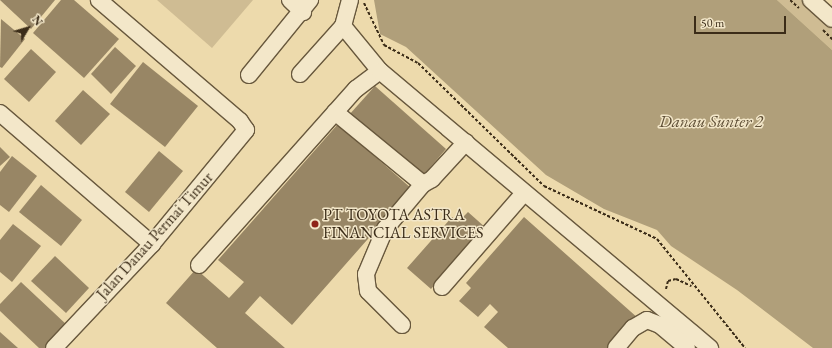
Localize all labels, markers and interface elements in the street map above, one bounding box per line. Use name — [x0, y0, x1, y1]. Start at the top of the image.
north arrow — [8, 8, 48, 48]
scale bar — [696, 8, 788, 34]
text: N — [29, 13, 46, 28]
text: 50 m — [701, 15, 724, 31]
water label: Danau Sunter 2 — [659, 112, 763, 132]
street label: Jalan Danau Permai Timur — [93, 168, 217, 304]
place label: PT TOYOTA ASTRA FINANCIAL SERVICES — [323, 205, 484, 243]
marker: PT TOYOTA ASTRA FINANCIAL SERVICES — [310, 219, 320, 229]

